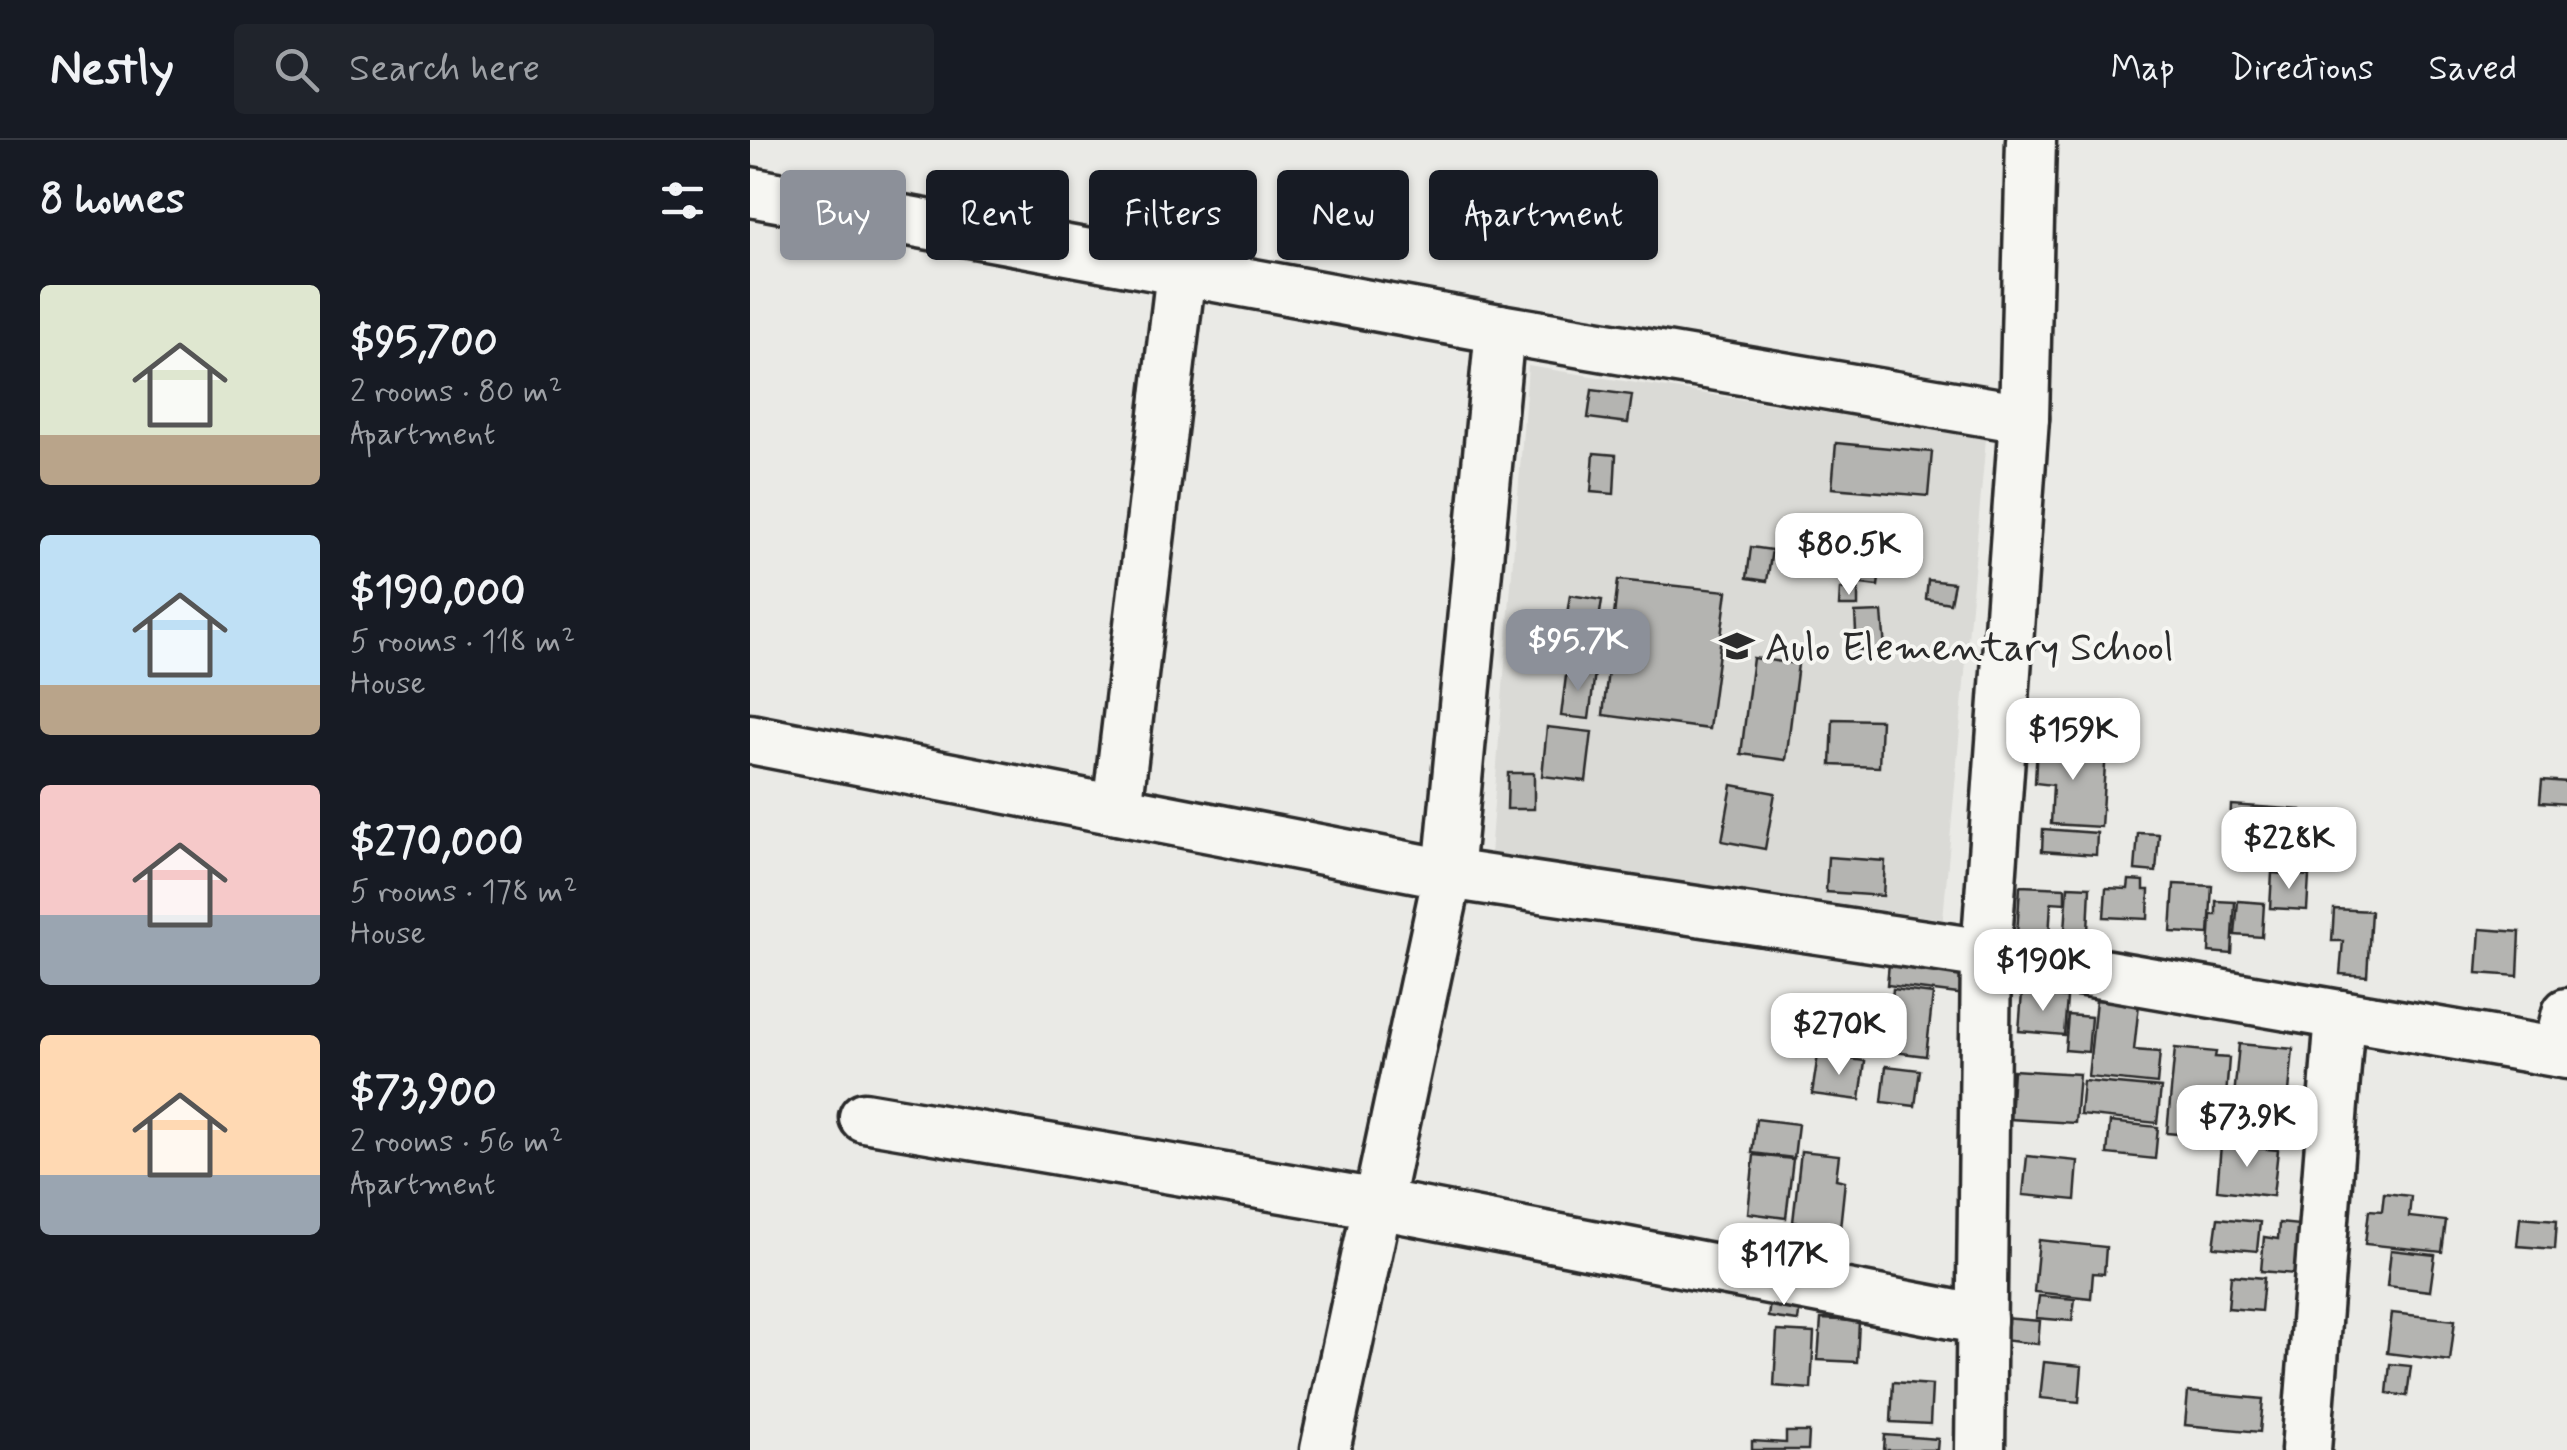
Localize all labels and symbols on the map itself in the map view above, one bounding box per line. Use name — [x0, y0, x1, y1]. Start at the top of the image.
pin: $80.5K — [1768, 513, 1930, 598]
pin: $95.7K — [1497, 609, 1659, 694]
place label: Aulo Elementary School — [1765, 623, 2174, 675]
school or university icon: Aulo Elementary School — [1718, 627, 1756, 665]
pin: $159K — [2003, 698, 2143, 783]
pin: $228K — [2219, 807, 2359, 892]
pin: $190K — [1973, 929, 2113, 1014]
pin: $270K — [1769, 993, 1909, 1078]
pin: $73.9K — [2166, 1085, 2328, 1170]
pin: $117K — [1714, 1223, 1854, 1308]

